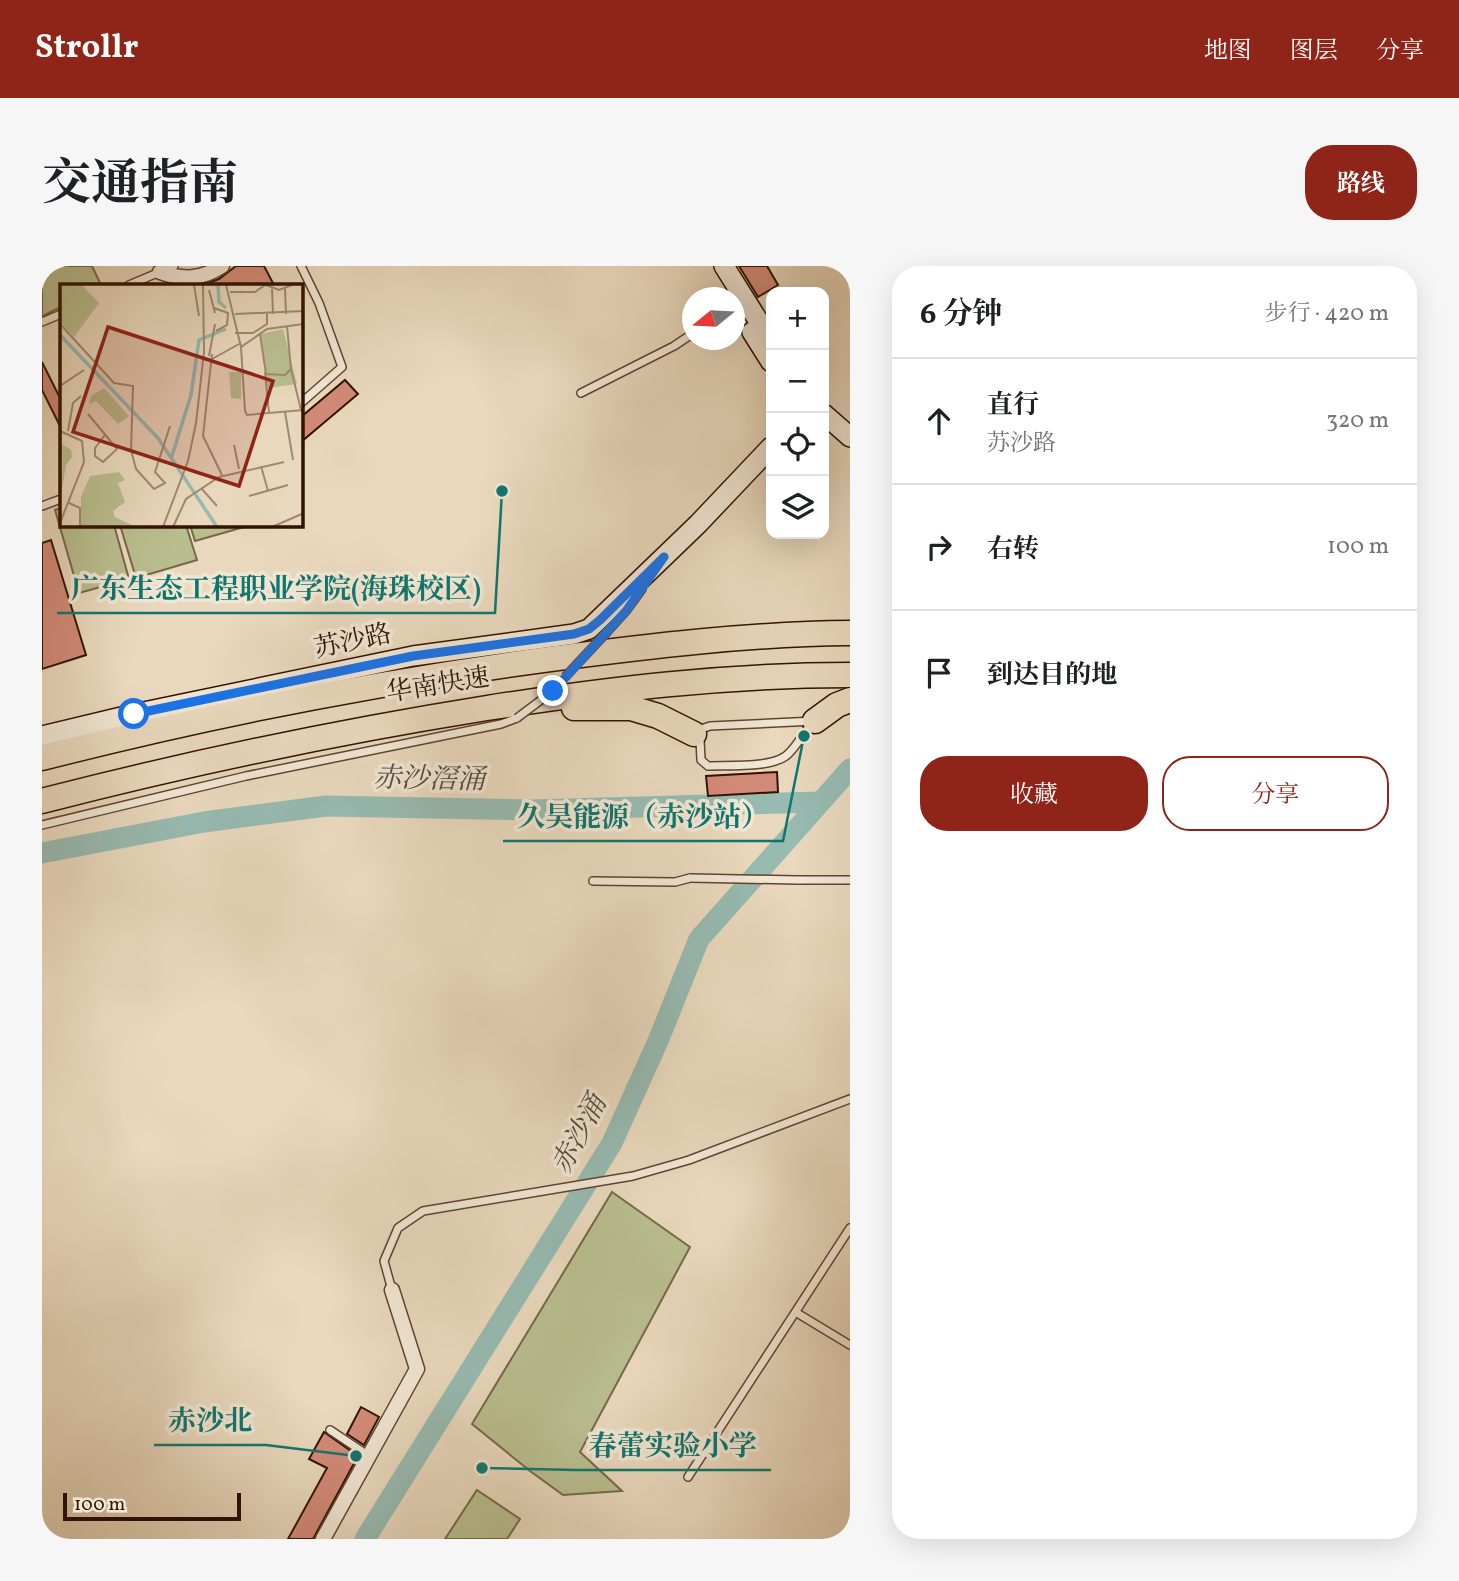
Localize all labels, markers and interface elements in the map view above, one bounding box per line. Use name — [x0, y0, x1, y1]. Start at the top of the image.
text: Strollr — [35, 26, 138, 72]
text: 地图 — [1204, 35, 1252, 69]
text: 图层 — [1290, 35, 1338, 69]
text: 分享 — [1376, 35, 1424, 69]
button: 路线 — [1305, 145, 1417, 220]
text: 交通指南 — [42, 152, 238, 221]
inset map — [60, 284, 303, 527]
north arrow — [682, 287, 745, 350]
map controls — [766, 287, 829, 539]
button: + — [766, 287, 829, 350]
text: 6 分钟 — [920, 294, 1002, 336]
text: 步行 · 420 m — [1265, 298, 1389, 330]
button: − — [766, 350, 829, 413]
text: 直行 — [987, 388, 1039, 424]
icon: ahead — [920, 402, 958, 440]
text: 320 m — [1326, 405, 1389, 437]
button: locate — [766, 413, 829, 476]
text: 苏沙路 — [987, 428, 1056, 460]
button: layers — [766, 476, 829, 539]
icon: right — [920, 528, 958, 566]
text: 100 m — [1327, 531, 1389, 563]
text: 右转 — [987, 532, 1039, 568]
callout: 广东生态工程职业学院(海珠校区) — [57, 564, 495, 613]
text: 广东生态工程职业学院(海珠校区) — [71, 571, 481, 610]
street label: 苏沙路 — [311, 616, 395, 668]
icon: arrive — [920, 654, 958, 692]
text: 到达目的地 — [987, 658, 1117, 694]
street label: 华南快速 — [384, 660, 492, 712]
route end — [537, 675, 568, 706]
route start — [118, 698, 149, 729]
button: 收藏 — [920, 756, 1148, 831]
button: 分享 — [1162, 756, 1389, 831]
water label: 赤沙滘涌 — [373, 760, 488, 801]
callout: 久昊能源（赤沙站） — [503, 792, 783, 841]
text: 久昊能源（赤沙站） — [517, 799, 769, 838]
water label: 赤沙涌 — [543, 1086, 618, 1181]
callout: 赤沙北 — [154, 1396, 266, 1445]
text: 赤沙北 — [168, 1403, 252, 1442]
callout: 春蕾实验小学 — [575, 1421, 771, 1470]
text: 春蕾实验小学 — [589, 1428, 757, 1467]
scale bar — [63, 1490, 242, 1522]
text: 100 m — [74, 1492, 125, 1518]

